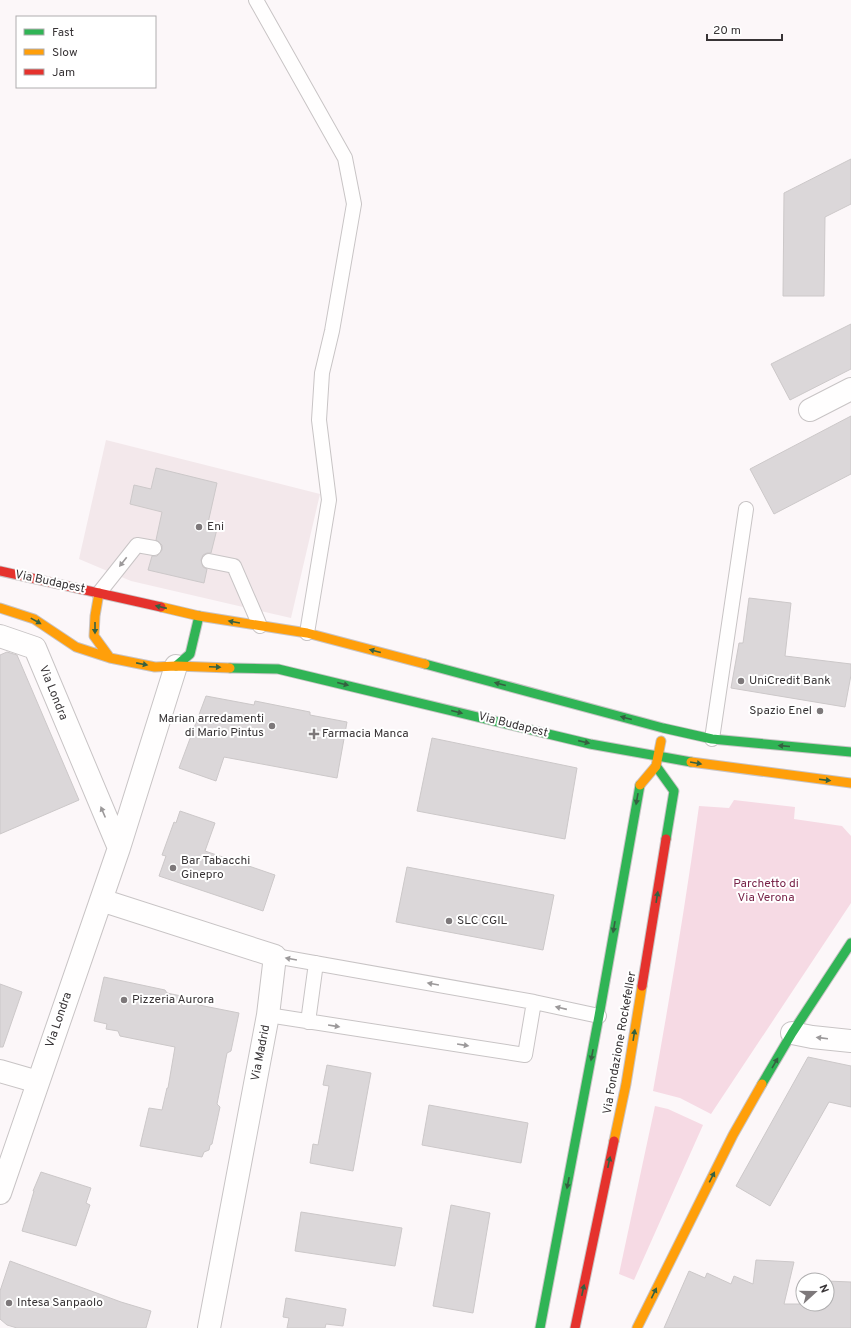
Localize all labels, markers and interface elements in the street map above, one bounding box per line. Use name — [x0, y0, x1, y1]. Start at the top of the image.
legend — [16, 16, 156, 88]
scale bar — [707, 16, 782, 42]
text: 20 m — [713, 23, 741, 39]
text: Fast — [52, 25, 74, 41]
text: Slow — [52, 45, 78, 61]
text: Jam — [52, 65, 75, 81]
place label: Eni — [207, 519, 224, 535]
marker: Eni — [194, 522, 204, 532]
one-way arrow — [119, 557, 128, 568]
street label: Via Budapest — [14, 567, 86, 597]
one-way arrow — [155, 604, 167, 610]
one-way arrow — [31, 618, 42, 624]
one-way arrow — [228, 618, 240, 624]
one-way arrow — [91, 622, 98, 634]
one-way arrow — [368, 648, 380, 654]
one-way arrow — [136, 662, 149, 668]
street label: Via Londra — [35, 663, 71, 723]
one-way arrow — [209, 663, 221, 670]
place label: UniCredit Bank — [749, 673, 831, 689]
marker: UniCredit Bank — [736, 676, 746, 686]
one-way arrow — [494, 681, 506, 687]
one-way arrow — [336, 682, 349, 688]
place label: Spazio Enel — [749, 703, 812, 719]
marker: Spazio Enel — [815, 706, 825, 716]
one-way arrow — [452, 709, 464, 715]
street label: Via Budapest — [477, 709, 549, 741]
place label: Marian arredamenti di Mario Pintus — [158, 711, 264, 741]
one-way arrow — [619, 715, 631, 721]
marker: Marian arredamenti di Mario Pintus — [267, 721, 277, 731]
place label: Farmacia Manca — [322, 726, 409, 742]
marker: Farmacia Manca — [309, 729, 319, 739]
one-way arrow — [578, 740, 590, 746]
one-way arrow — [778, 743, 790, 749]
one-way arrow — [690, 760, 702, 766]
one-way arrow — [819, 777, 831, 783]
one-way arrow — [633, 793, 639, 805]
one-way arrow — [100, 805, 106, 817]
place label: Bar Tabacchi Ginepro — [181, 853, 250, 883]
marker: Bar Tabacchi Ginepro — [168, 863, 178, 873]
park label: Parchetto di Via Verona — [733, 876, 799, 906]
one-way arrow — [654, 891, 660, 903]
place label: SLC CGIL — [457, 913, 508, 929]
marker: SLC CGIL — [444, 916, 454, 926]
one-way arrow — [611, 921, 617, 933]
one-way arrow — [285, 956, 298, 962]
street label: Via Fondazione Rockefeller — [600, 970, 641, 1116]
one-way arrow — [427, 981, 439, 987]
street label: Via Londra — [42, 990, 76, 1050]
place label: Pizzeria Aurora — [132, 992, 214, 1008]
marker: Pizzeria Aurora — [119, 995, 129, 1005]
one-way arrow — [555, 1004, 567, 1010]
one-way arrow — [328, 1023, 340, 1029]
street label: Via Madrid — [248, 1024, 274, 1082]
one-way arrow — [631, 1029, 637, 1041]
one-way arrow — [815, 1035, 828, 1041]
one-way arrow — [456, 1042, 469, 1048]
one-way arrow — [588, 1049, 594, 1061]
one-way arrow — [771, 1057, 778, 1069]
one-way arrow — [607, 1156, 613, 1169]
one-way arrow — [708, 1171, 715, 1182]
one-way arrow — [564, 1177, 570, 1189]
north arrow — [795, 1272, 835, 1312]
text: N — [815, 1283, 831, 1295]
one-way arrow — [581, 1284, 587, 1296]
one-way arrow — [651, 1287, 657, 1299]
place label: Intesa Sanpaolo — [17, 1295, 103, 1311]
marker: Intesa Sanpaolo — [4, 1298, 14, 1308]

